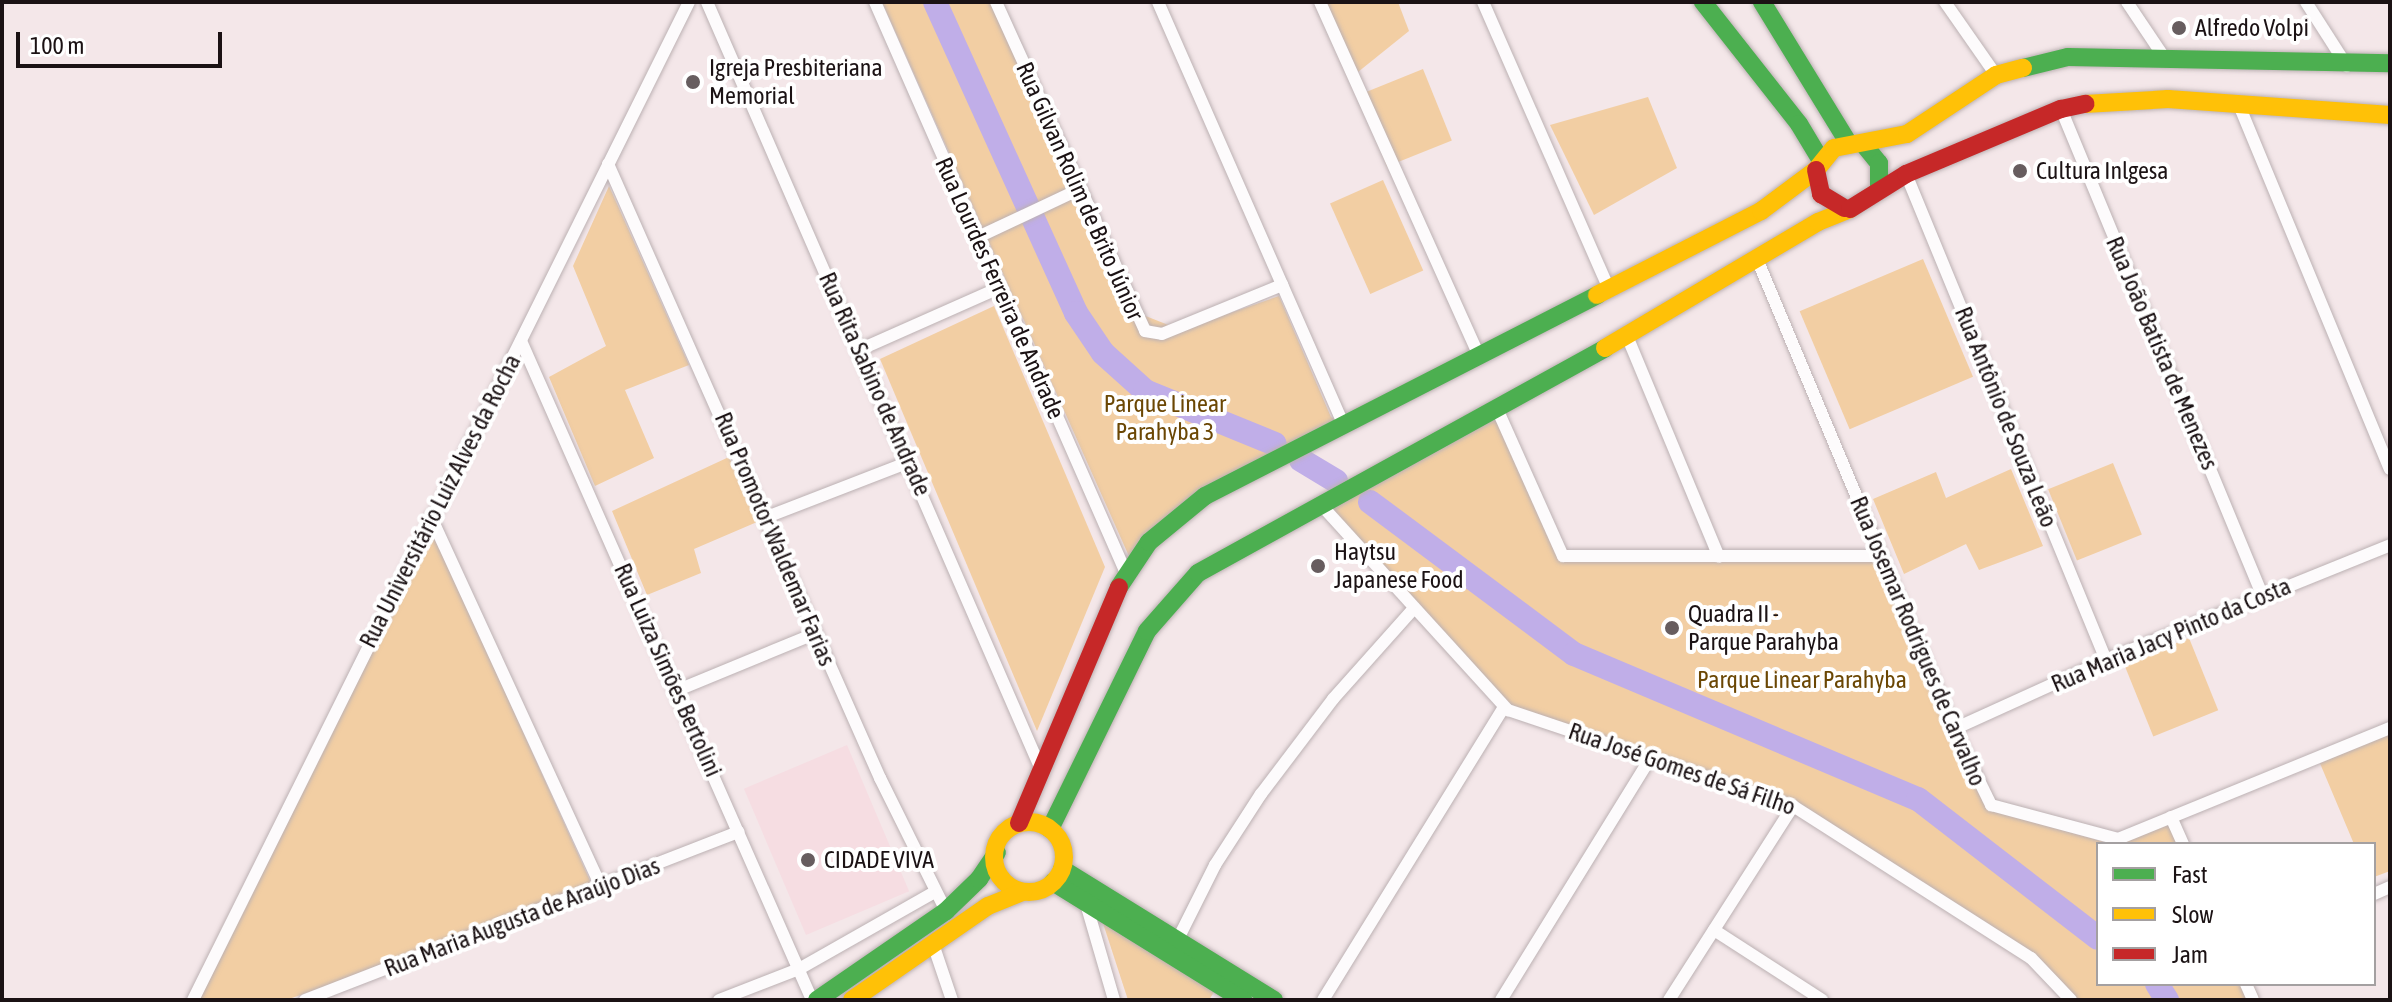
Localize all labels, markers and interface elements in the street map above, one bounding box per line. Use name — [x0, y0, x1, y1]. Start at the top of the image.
place label: Alfredo Volpi — [2195, 14, 2309, 42]
scale bar — [20, 16, 226, 66]
marker: Alfredo Volpi — [2170, 19, 2188, 37]
text: 100 m — [30, 32, 84, 59]
place label: Igreja Presbiteriana Memorial — [709, 54, 883, 110]
street label: Rua Gilvan Rolim de Brito Júnior — [1010, 58, 1150, 324]
marker: Igreja Presbiteriana Memorial — [684, 73, 702, 91]
street label: Rua Lourdes Ferreira de Andrade — [929, 153, 1071, 423]
place label: Cultura Inlgesa — [2036, 157, 2168, 185]
marker: Cultura Inlgesa — [2011, 162, 2029, 180]
street label: Rua João Batista de Menezes — [2100, 232, 2224, 474]
street label: Rua Rita Sabino de Andrade — [813, 268, 937, 500]
street label: Rua Antônio de Souza Leão — [1949, 303, 2063, 531]
street label: Rua Universitário Luiz Alves da Rocha — [353, 349, 527, 653]
park label: Parque Linear Parahyba 3 — [1104, 390, 1226, 446]
street label: Rua Promotor Waldemar Farias — [708, 408, 842, 670]
street label: Rua Josemar Rodrigues de Carvalho — [1844, 492, 1992, 790]
place label: Haytsu Japanese Food — [1334, 538, 1464, 594]
marker: Haytsu Japanese Food — [1309, 557, 1327, 575]
street label: Rua Luiza Simões Bertolini — [608, 559, 728, 781]
street label: Rua Maria Jacy Pinto da Costa — [2047, 571, 2295, 699]
place label: Quadra II - Parque Parahyba — [1688, 600, 1839, 656]
marker: Quadra II - Parque Parahyba — [1663, 619, 1681, 637]
park label: Parque Linear Parahyba — [1697, 666, 1907, 694]
street label: Rua José Gomes de Sá Filho — [1565, 717, 1799, 821]
legend — [2096, 842, 2376, 986]
place label: CIDADE VIVA — [824, 846, 934, 874]
street label: Rua Maria Augusta de Araújo Dias — [380, 851, 664, 983]
marker: CIDADE VIVA — [799, 851, 817, 869]
text: Fast — [2172, 861, 2208, 888]
text: Slow — [2172, 901, 2214, 928]
text: Jam — [2172, 941, 2208, 968]

